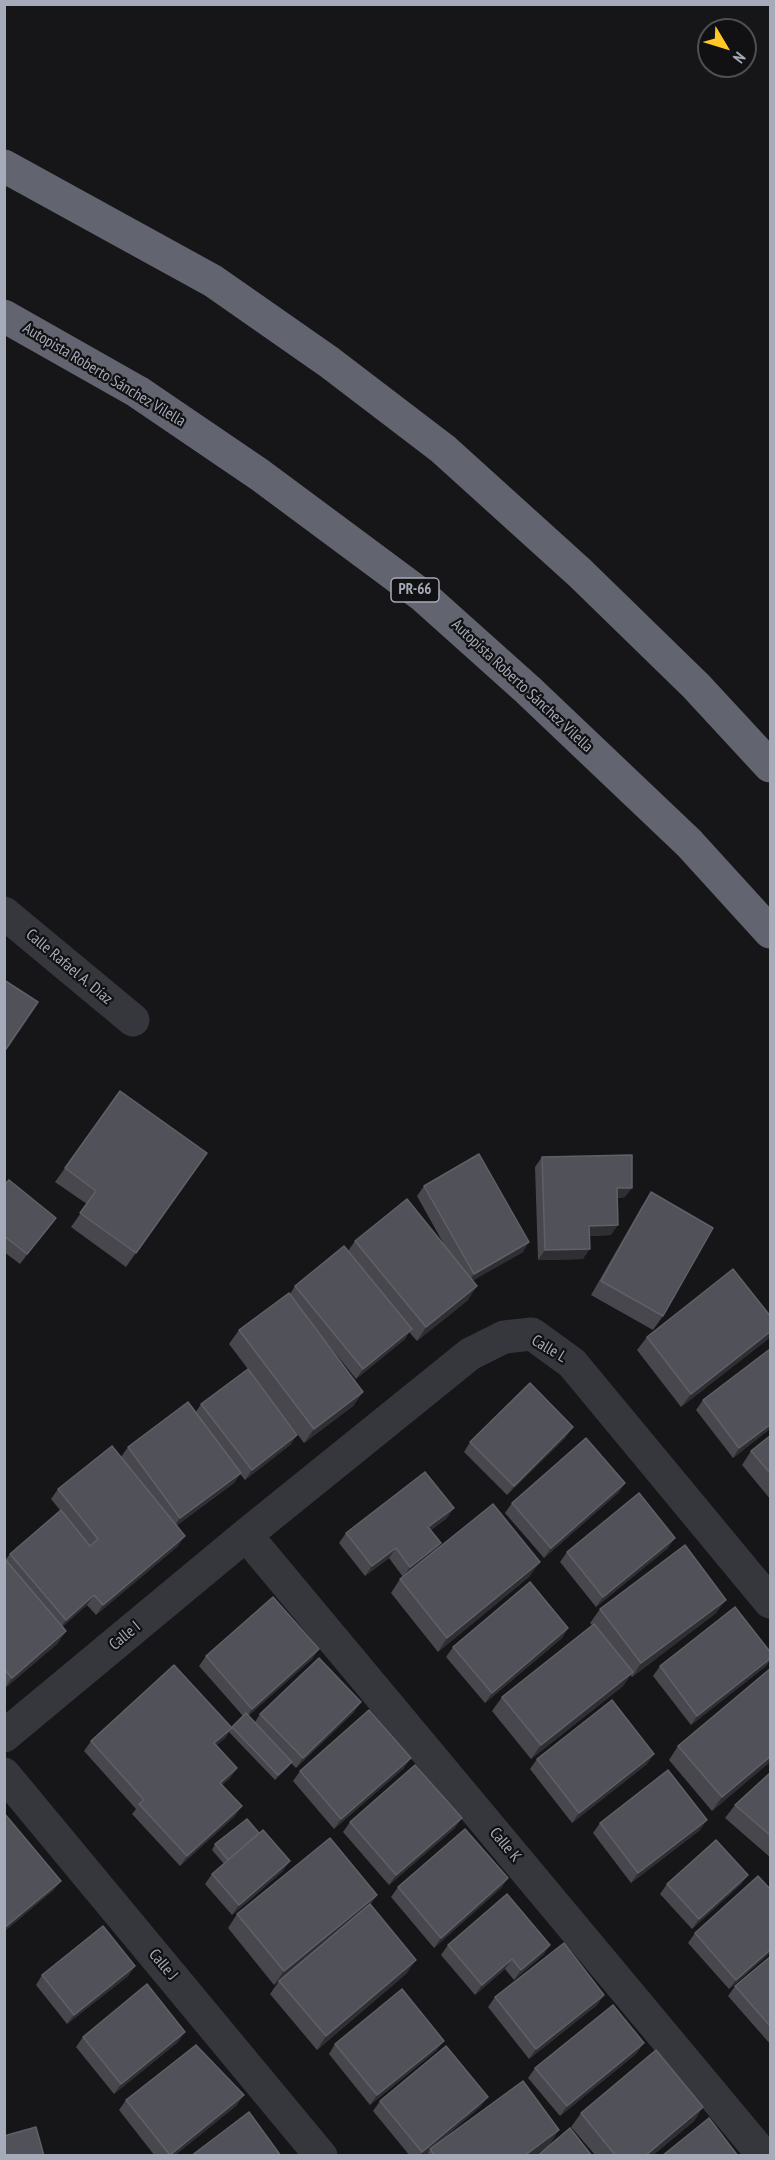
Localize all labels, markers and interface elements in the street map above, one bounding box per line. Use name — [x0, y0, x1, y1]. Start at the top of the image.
north arrow — [697, 18, 757, 78]
text: N — [729, 48, 750, 67]
street label: Autopista Roberto Sánchez Vilella — [19, 319, 189, 431]
road number: PR-66 — [391, 578, 439, 602]
street label: Autopista Roberto Sánchez Vilella — [447, 615, 597, 757]
street label: Calle Rafael A. Díaz — [22, 925, 116, 1009]
street label: Calle L — [528, 1331, 570, 1367]
street label: Calle I — [106, 1617, 144, 1655]
street label: Calle K — [485, 1824, 525, 1866]
street label: Calle J — [144, 1945, 182, 1985]

